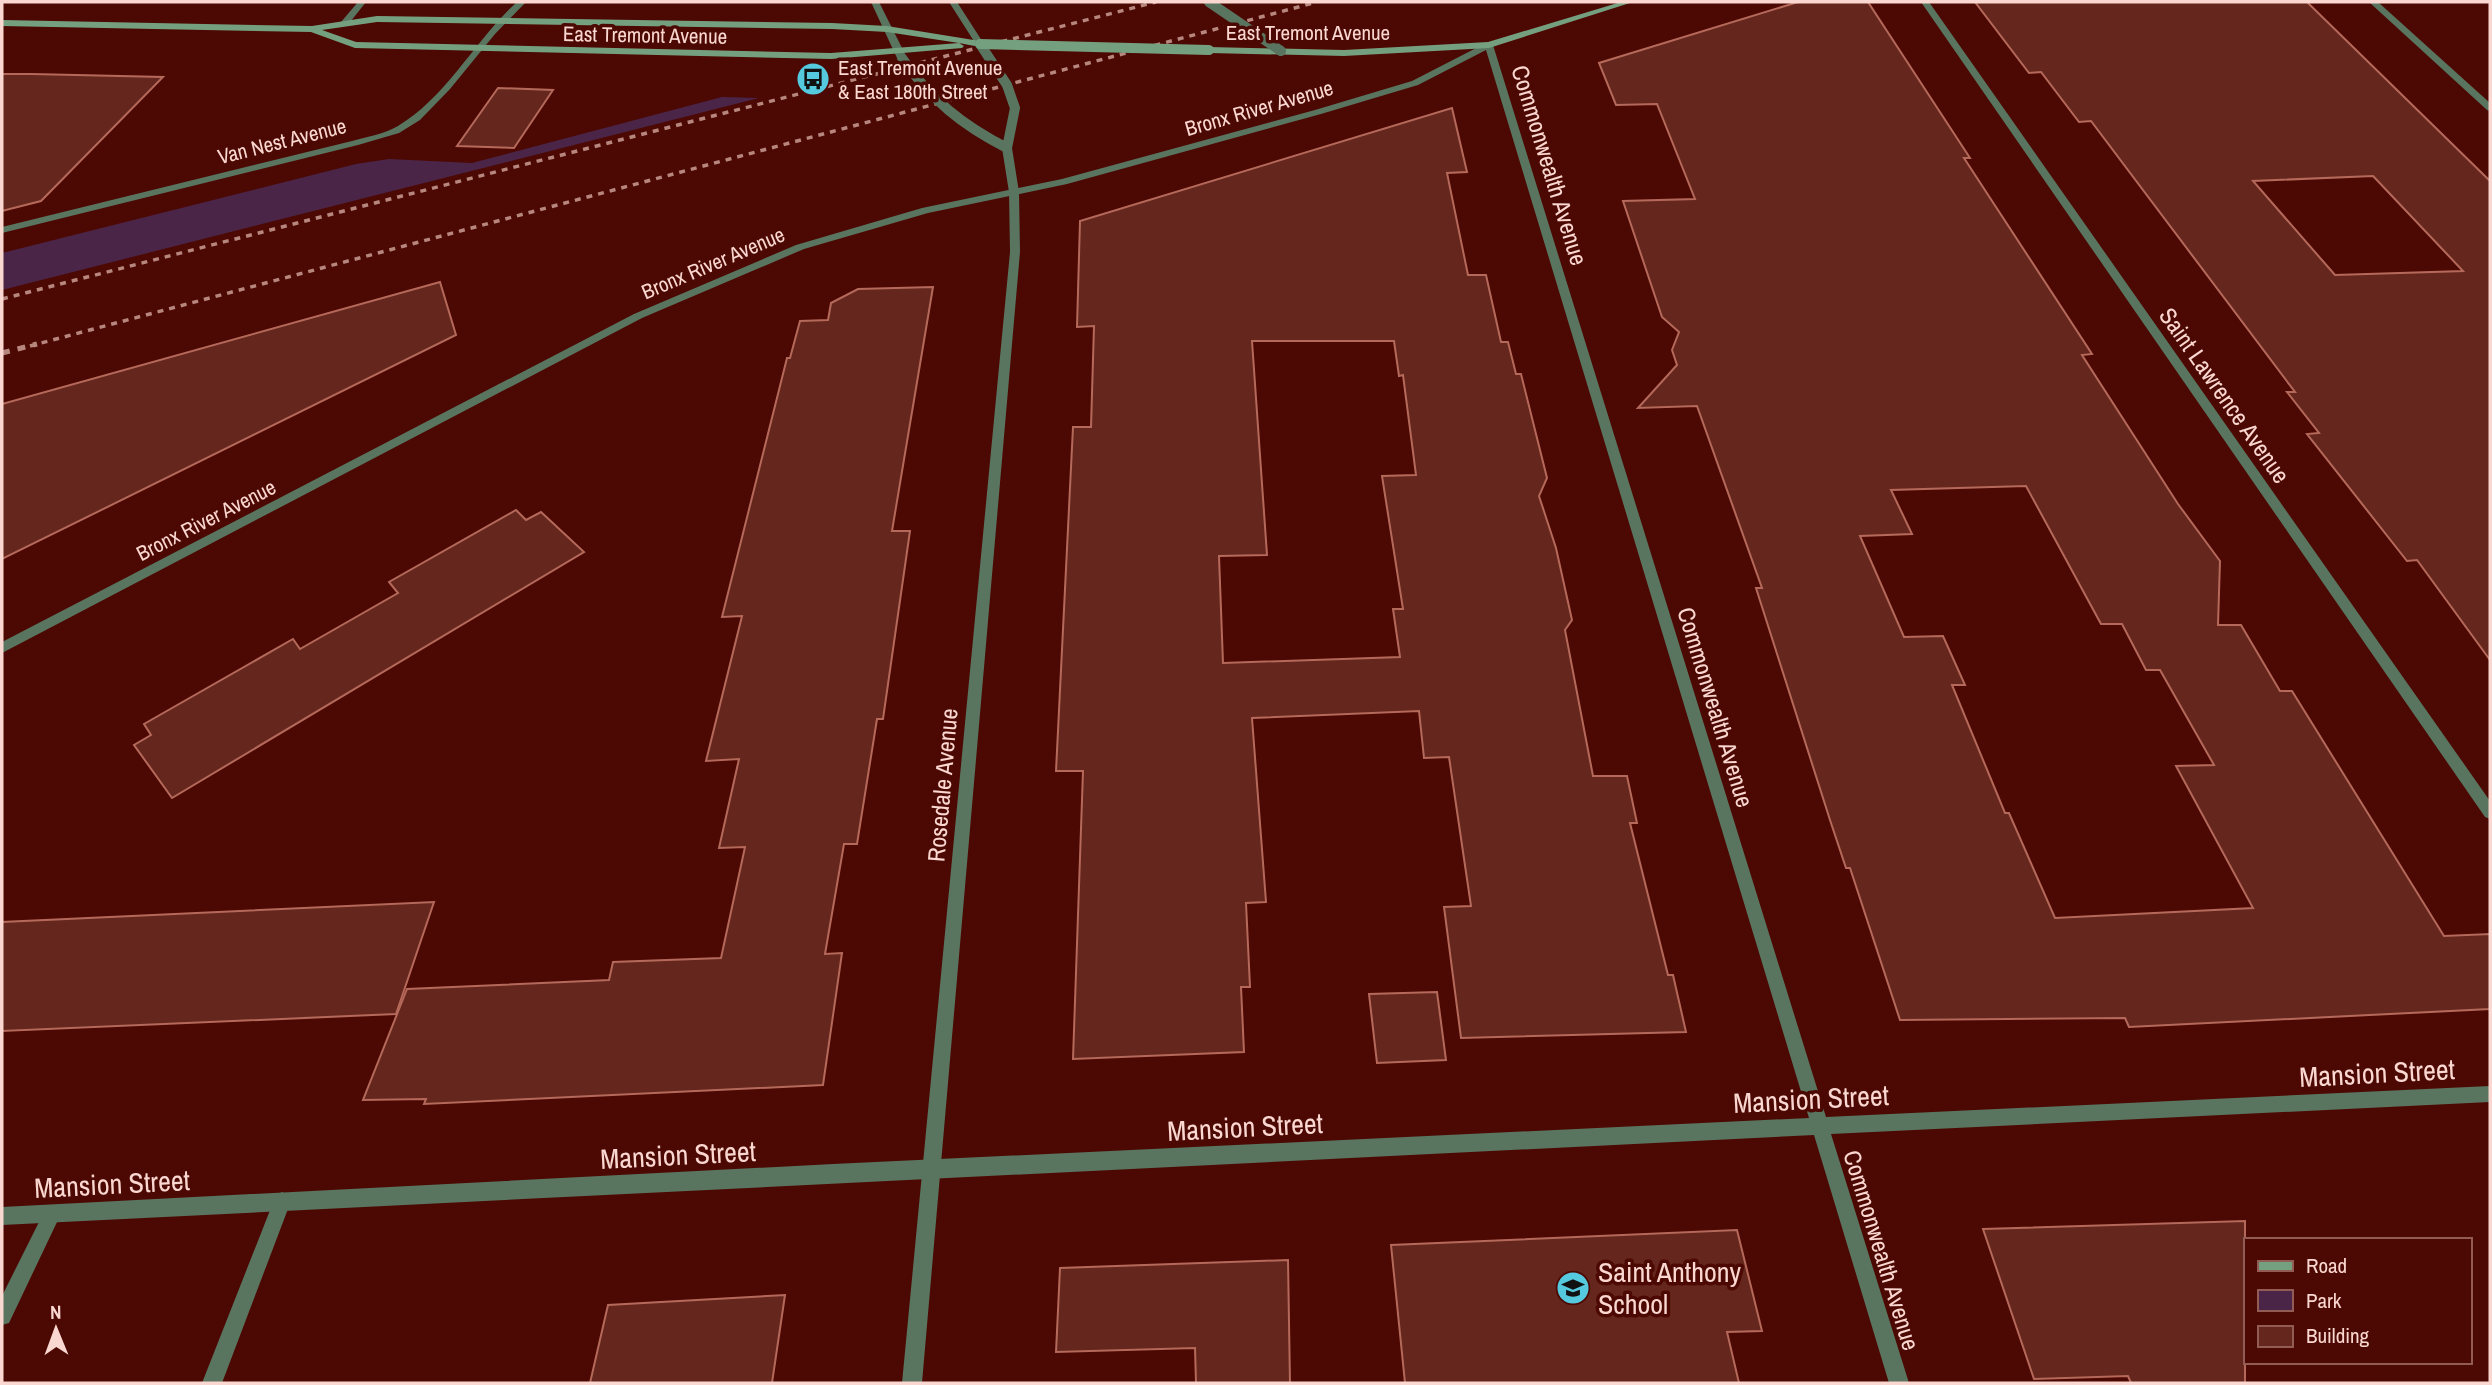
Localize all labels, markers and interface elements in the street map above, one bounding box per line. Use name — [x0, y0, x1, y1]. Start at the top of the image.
street label: East Tremont Avenue — [1226, 18, 1390, 47]
street label: East Tremont Avenue — [563, 19, 727, 51]
place label: East Tremont Avenue & East 180th Street — [838, 53, 1002, 106]
bus stop icon: East Tremont Avenue & East 180th Street — [794, 60, 832, 98]
street label: Commonwealth Avenue — [1504, 61, 1596, 269]
street label: Bronx River Avenue — [1182, 73, 1336, 143]
street label: Van Nest Avenue — [215, 111, 349, 171]
street label: Bronx River Avenue — [637, 220, 789, 306]
street label: Saint Lawrence Avenue — [2152, 301, 2298, 489]
street label: Bronx River Avenue — [131, 472, 281, 568]
street label: Commonwealth Avenue — [1670, 603, 1762, 811]
street label: Rosedale Avenue — [919, 707, 965, 863]
street label: Mansion Street — [2298, 1050, 2456, 1096]
street label: Mansion Street — [1732, 1076, 1890, 1122]
street label: Mansion Street — [1166, 1104, 1324, 1150]
street label: Mansion Street — [599, 1132, 757, 1178]
street label: Commonwealth Avenue — [1836, 1146, 1928, 1354]
street label: Mansion Street — [33, 1161, 191, 1207]
legend — [2244, 1238, 2471, 1364]
text: Road — [2306, 1251, 2347, 1280]
place label: Saint Anthony School — [1598, 1253, 1742, 1323]
school or university icon: Saint Anthony School — [1554, 1269, 1592, 1307]
text: Park — [2306, 1286, 2342, 1315]
north arrow — [21, 1294, 91, 1364]
text: N — [50, 1299, 62, 1325]
text: Building — [2306, 1321, 2370, 1350]

